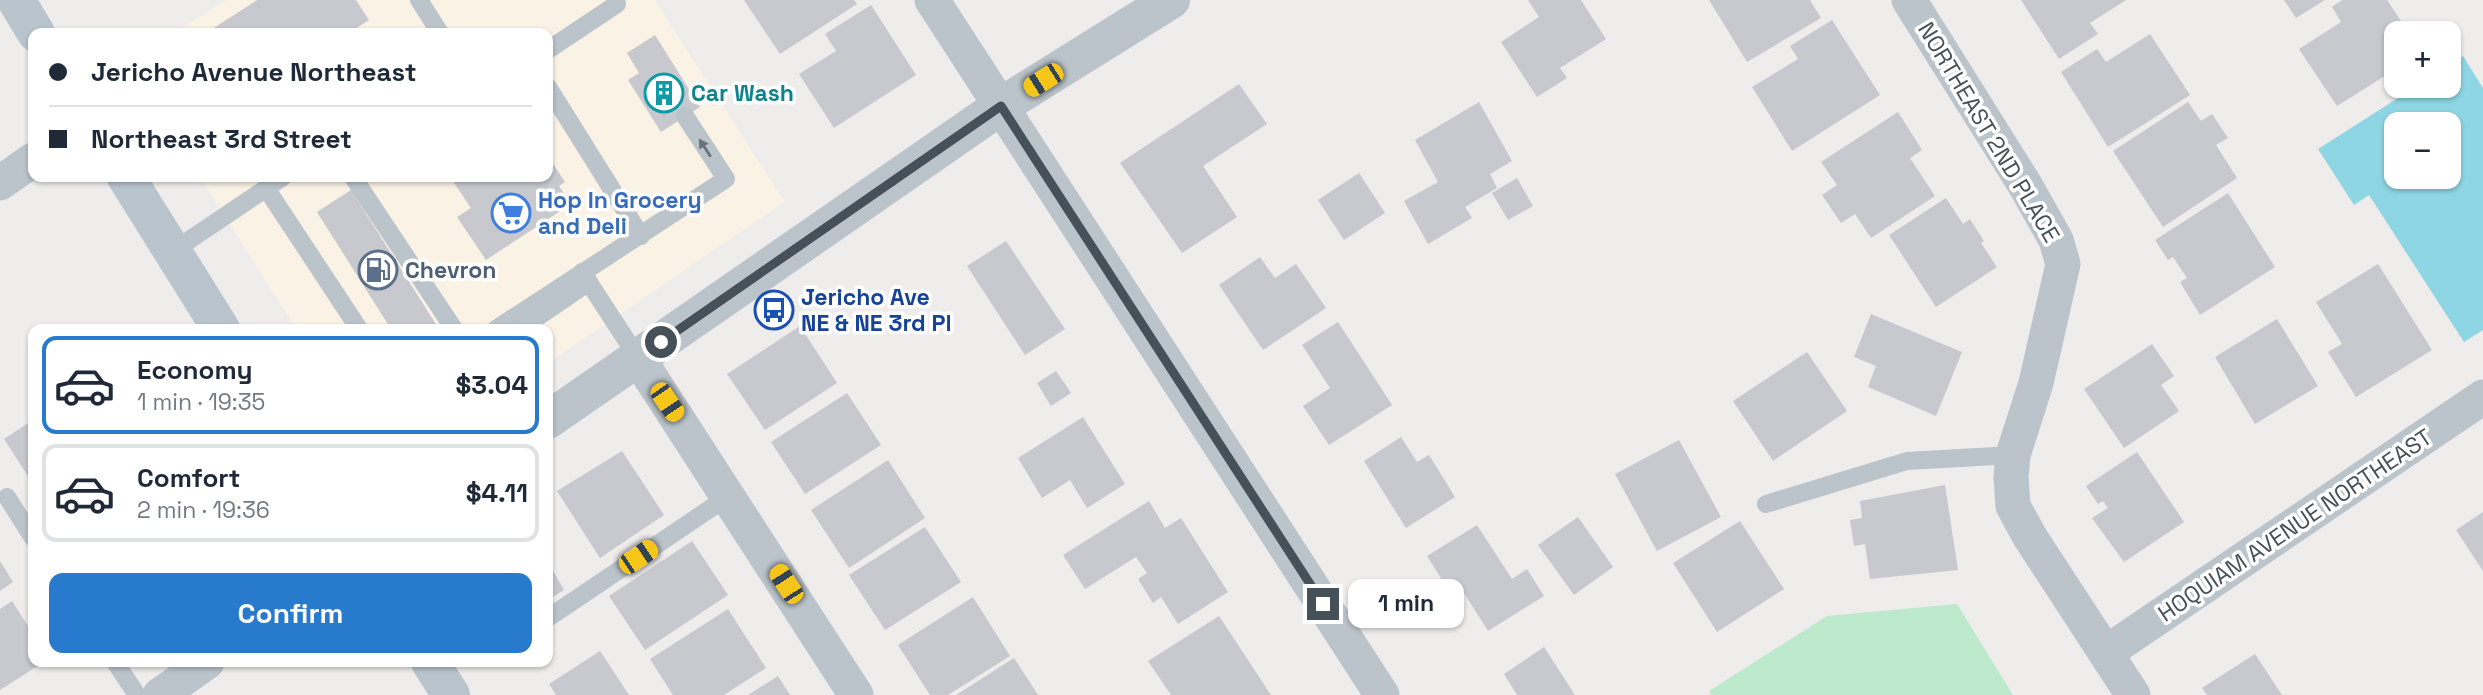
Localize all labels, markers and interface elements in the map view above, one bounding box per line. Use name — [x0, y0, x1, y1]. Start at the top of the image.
street label: NORTHEAST 2ND PLACE — [1911, 16, 2067, 248]
map controls — [2384, 21, 2461, 189]
button: + — [2384, 21, 2461, 98]
text: Jericho Avenue Northeast — [91, 55, 417, 89]
car — [1020, 60, 1067, 100]
building icon: Car Wash — [643, 72, 685, 114]
place label: Car Wash — [691, 78, 794, 108]
button: − — [2384, 112, 2461, 189]
text: Northeast 3rd Street — [91, 122, 352, 156]
one-way arrow — [699, 138, 712, 157]
place label: Hop In Grocery and Deli — [538, 185, 702, 241]
supermarket icon: Hop In Grocery and Deli — [490, 192, 532, 234]
fuel station icon: Chevron — [357, 249, 399, 291]
place label: Chevron — [405, 255, 496, 285]
place label: Jericho Ave NE & NE 3rd Pl — [801, 282, 952, 338]
bus stop icon: Jericho Ave NE & NE 3rd Pl — [753, 289, 795, 331]
route start — [645, 326, 677, 358]
text: Economy — [137, 353, 253, 387]
icon: car — [53, 354, 116, 417]
text: $3.04 — [456, 368, 528, 402]
car — [647, 379, 688, 425]
text: 1 min · 19:35 — [137, 387, 265, 417]
street label: HOQUIAM AVENUE NORTHEAST — [2152, 422, 2438, 628]
text: Comfort — [137, 461, 240, 495]
icon: car — [53, 462, 116, 525]
text: $4.11 — [466, 476, 528, 510]
text: 2 min · 19:36 — [137, 495, 270, 525]
car — [615, 537, 662, 577]
car — [766, 561, 807, 607]
button: Confirm — [49, 573, 532, 653]
callout: 1 min — [1348, 580, 1463, 628]
route end — [1307, 588, 1339, 620]
text: 1 min — [1378, 588, 1434, 618]

